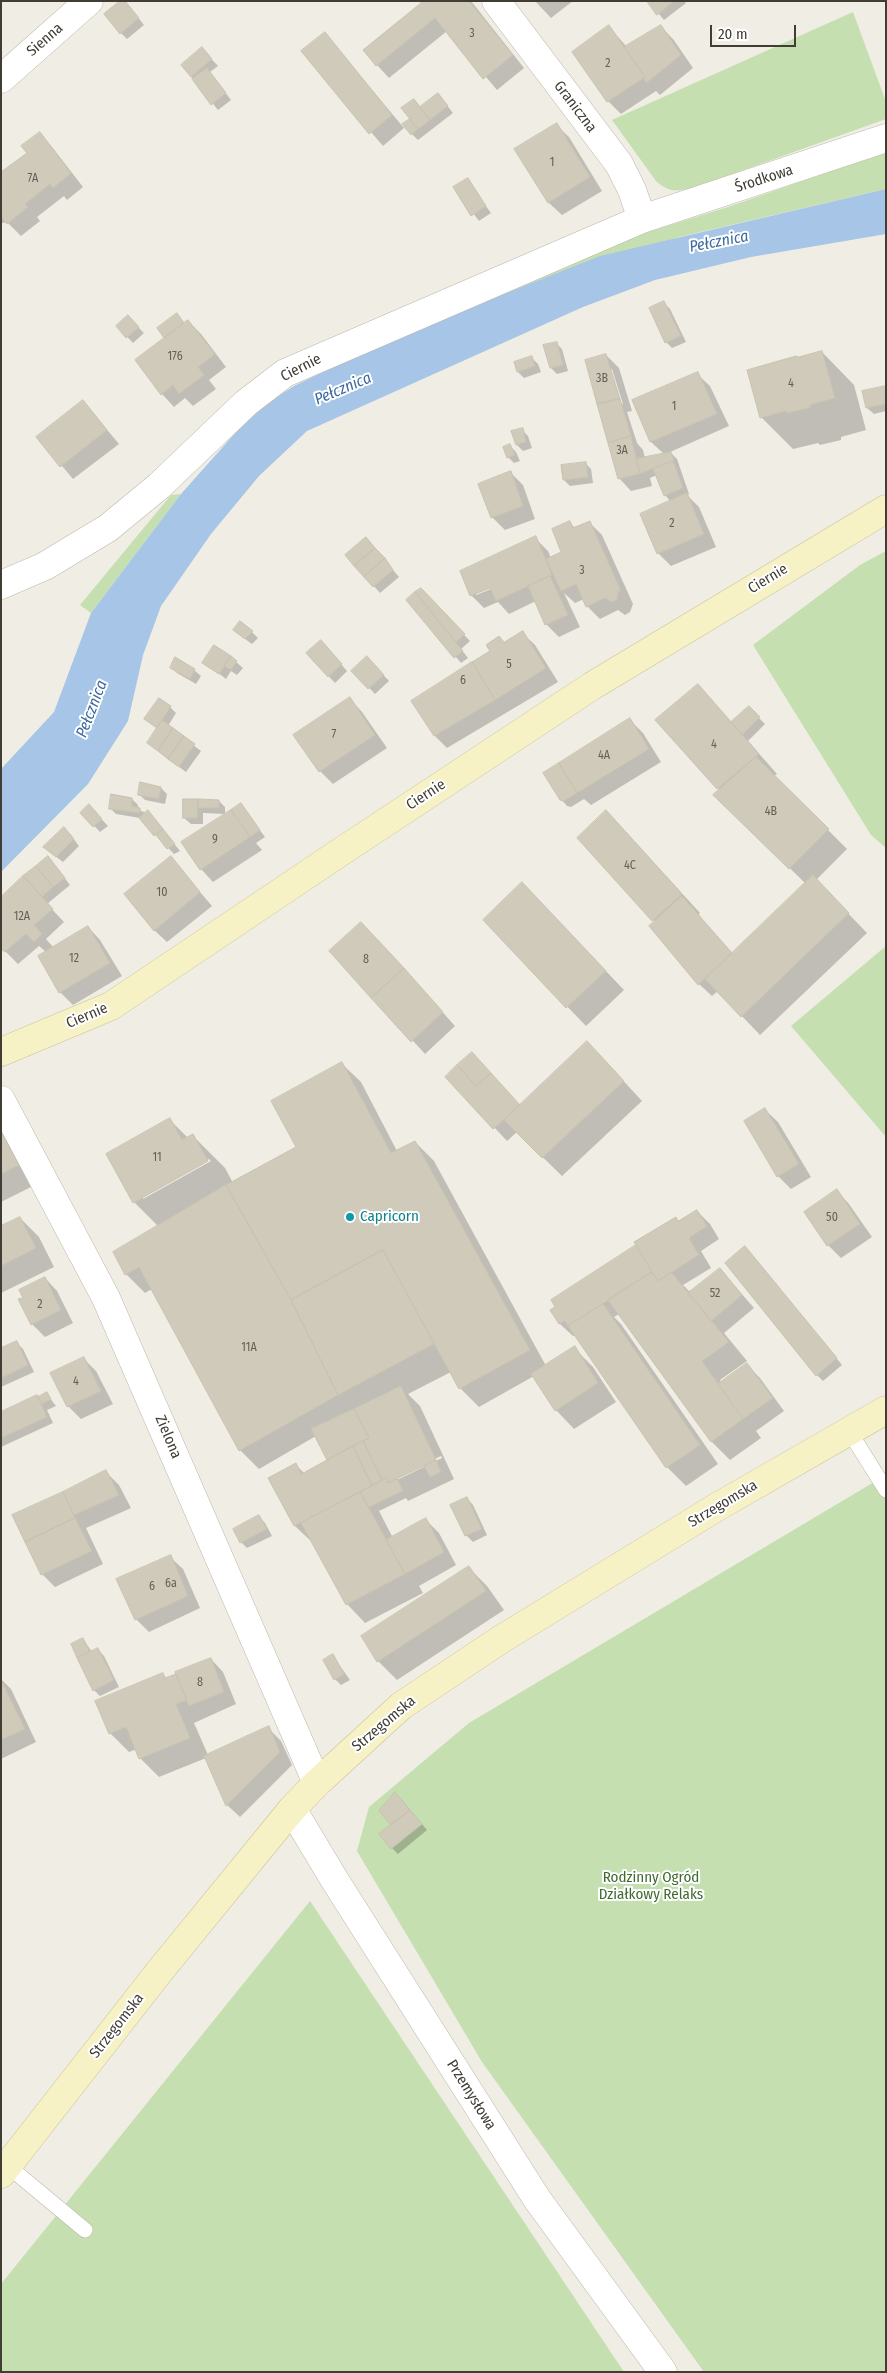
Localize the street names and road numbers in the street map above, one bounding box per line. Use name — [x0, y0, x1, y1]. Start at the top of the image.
street label: Sienna — [23, 19, 67, 61]
street label: Graniczna — [550, 78, 600, 136]
street label: Środkowa — [733, 161, 795, 197]
street label: Ciernie — [278, 350, 324, 386]
street label: Ciernie — [745, 560, 791, 598]
street label: Ciernie — [403, 776, 449, 814]
street label: Ciernie — [64, 999, 110, 1033]
street label: Zielona — [151, 1413, 185, 1461]
street label: Strzegomska — [685, 1476, 761, 1532]
street label: Strzegomska — [349, 1692, 419, 1756]
street label: Strzegomska — [86, 1990, 148, 2062]
street label: Przemysłowa — [442, 2057, 500, 2133]

